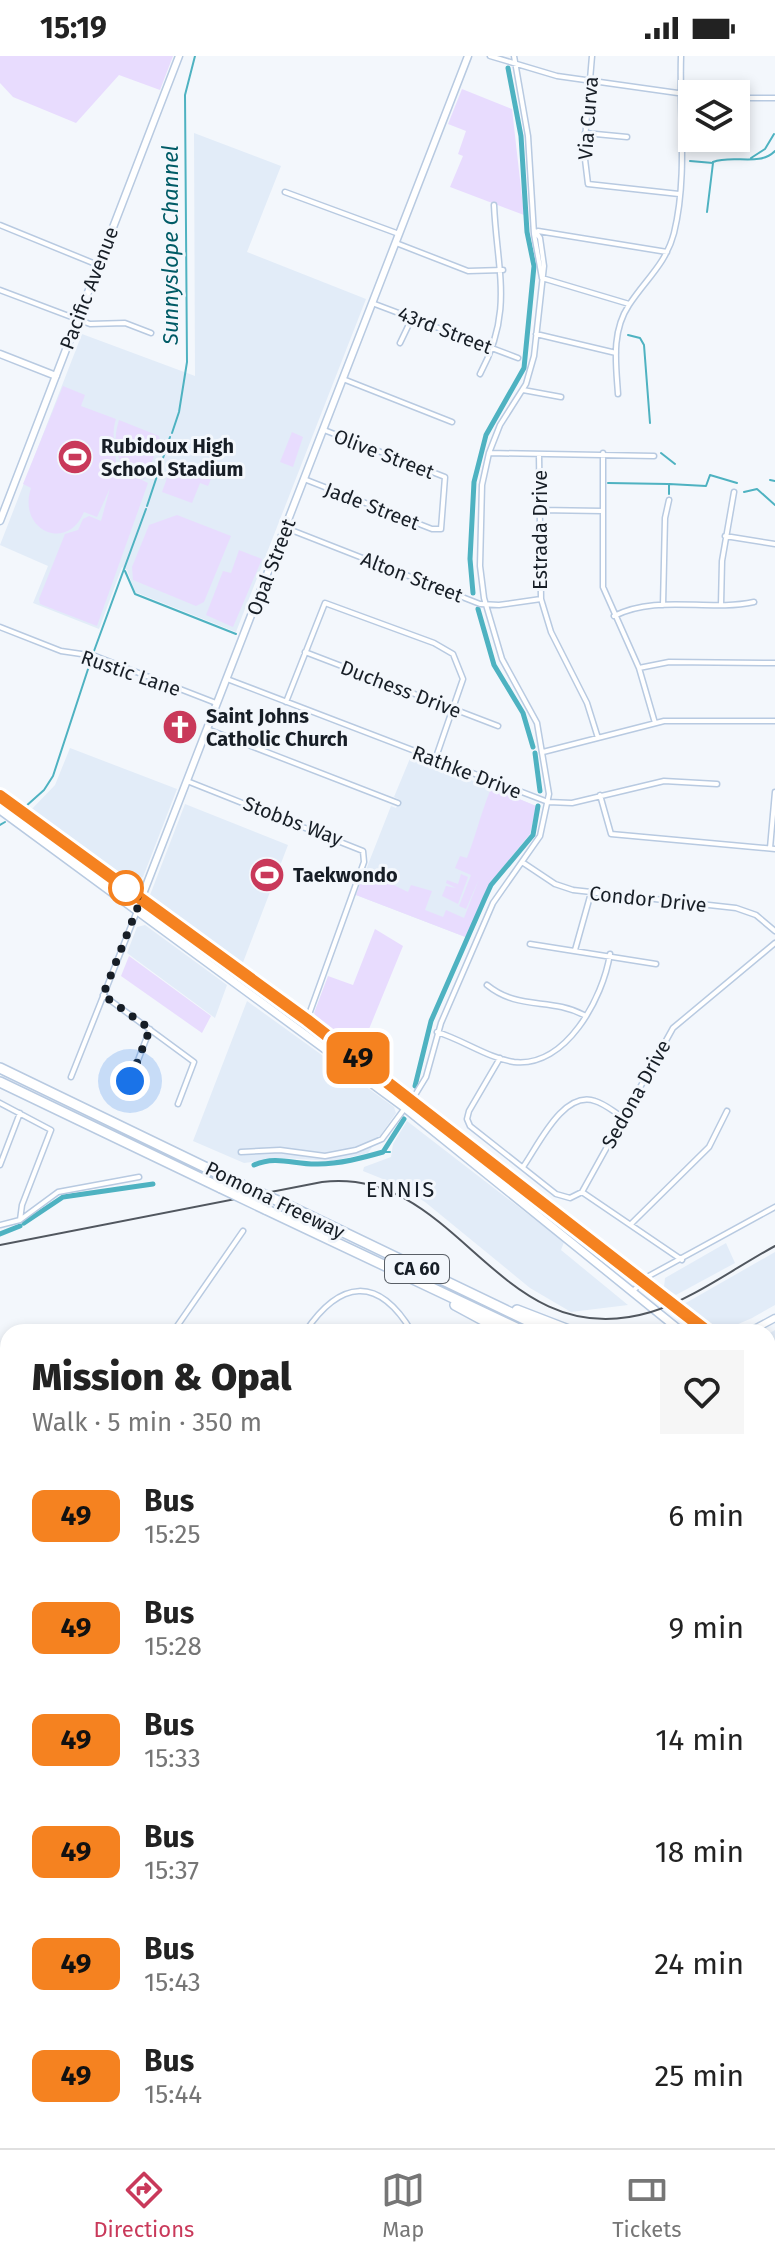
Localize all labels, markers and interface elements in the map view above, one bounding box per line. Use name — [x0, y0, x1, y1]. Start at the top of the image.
text: 15:19 — [40, 10, 107, 46]
street label: Via Curva — [573, 75, 603, 161]
map controls — [678, 80, 750, 152]
button: layers — [678, 80, 750, 152]
water label: Sunnyslope Channel — [157, 145, 184, 346]
street label: Pacific Avenue — [55, 223, 123, 353]
street label: 43rd Street — [395, 301, 496, 359]
street label: Olive Street — [330, 424, 438, 484]
place label: Rubidoux High School Stadium — [101, 434, 243, 481]
sports icon: Rubidoux High School Stadium — [56, 438, 94, 476]
street label: Estrada Drive — [528, 470, 552, 590]
street label: Jade Street — [321, 477, 423, 535]
street label: Opal Street — [242, 515, 301, 619]
street label: Alton Street — [358, 547, 467, 608]
street label: Rustic Lane — [78, 645, 184, 701]
street label: Duchess Drive — [337, 655, 465, 723]
place label: Saint Johns Catholic Church — [206, 704, 348, 751]
church icon: Saint Johns Catholic Church — [161, 708, 199, 746]
street label: Rathke Drive — [409, 740, 525, 804]
street label: Stobbs Way — [240, 791, 346, 851]
sports icon: Taekwondo — [248, 856, 286, 894]
place label: Taekwondo — [293, 863, 398, 887]
unlabelled marker — [109, 871, 143, 905]
street label: Condor Drive — [588, 881, 708, 917]
line badge: 49 — [322, 1032, 394, 1084]
street label: Sedona Drive — [596, 1036, 676, 1152]
text: 49 — [343, 1041, 373, 1074]
your location — [110, 1061, 150, 1101]
street label: Pomona Freeway — [201, 1156, 349, 1244]
district label: ENNIS — [366, 1176, 436, 1203]
road number: CA 60 — [385, 1255, 449, 1283]
button: heart — [660, 1350, 744, 1434]
text: Mission & Opal — [32, 1354, 291, 1400]
text: Walk · 5 min · 350 m — [32, 1407, 262, 1438]
text: Bus — [144, 1483, 194, 1519]
text: 6 min — [668, 1498, 744, 1534]
text: 49 — [61, 1499, 91, 1532]
text: 15:25 — [144, 1519, 200, 1550]
text: Bus — [144, 1595, 194, 1631]
text: 9 min — [669, 1610, 744, 1646]
text: 49 — [61, 1611, 91, 1644]
text: 15:28 — [144, 1631, 202, 1662]
text: Bus — [144, 1707, 194, 1743]
text: 14 min — [655, 1722, 744, 1758]
text: 49 — [61, 1723, 91, 1756]
text: 15:33 — [144, 1743, 201, 1774]
text: Bus — [144, 1819, 194, 1855]
text: 18 min — [655, 1834, 744, 1870]
text: 49 — [61, 1835, 91, 1868]
text: 15:37 — [144, 1855, 199, 1886]
text: Bus — [144, 1931, 194, 1967]
text: 24 min — [654, 1946, 744, 1982]
text: 49 — [61, 1947, 91, 1980]
text: 15:43 — [144, 1967, 201, 1998]
text: Bus — [144, 2043, 194, 2079]
text: 25 min — [654, 2058, 744, 2094]
text: 49 — [61, 2059, 91, 2092]
text: 15:44 — [144, 2079, 202, 2110]
tab: Directions — [93, 2168, 194, 2243]
tab: Map — [381, 2168, 425, 2243]
tab: Tickets — [612, 2168, 682, 2243]

